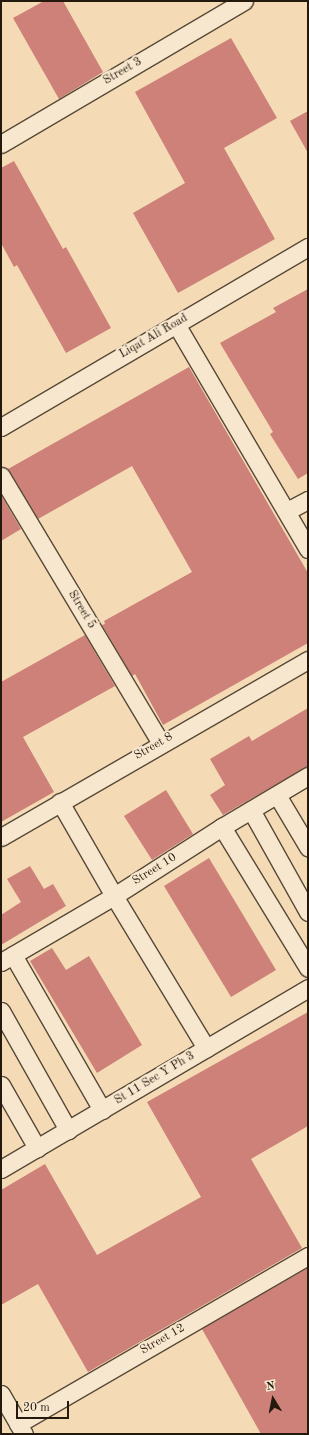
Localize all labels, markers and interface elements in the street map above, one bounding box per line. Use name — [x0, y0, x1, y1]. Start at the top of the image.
street label: Street 3 — [101, 55, 145, 89]
street label: Liqat Ali Road — [117, 312, 191, 362]
street label: Street 5 — [64, 588, 98, 632]
street label: Street 8 — [132, 730, 176, 764]
street label: Street 10 — [130, 851, 180, 889]
street label: St 11 Sec Y Ph 3 — [112, 1049, 198, 1109]
street label: Street 12 — [138, 1321, 188, 1359]
north arrow — [253, 1379, 293, 1419]
text: N — [266, 1381, 276, 1393]
scale bar — [18, 1393, 71, 1419]
text: 20 m — [23, 1402, 50, 1414]

